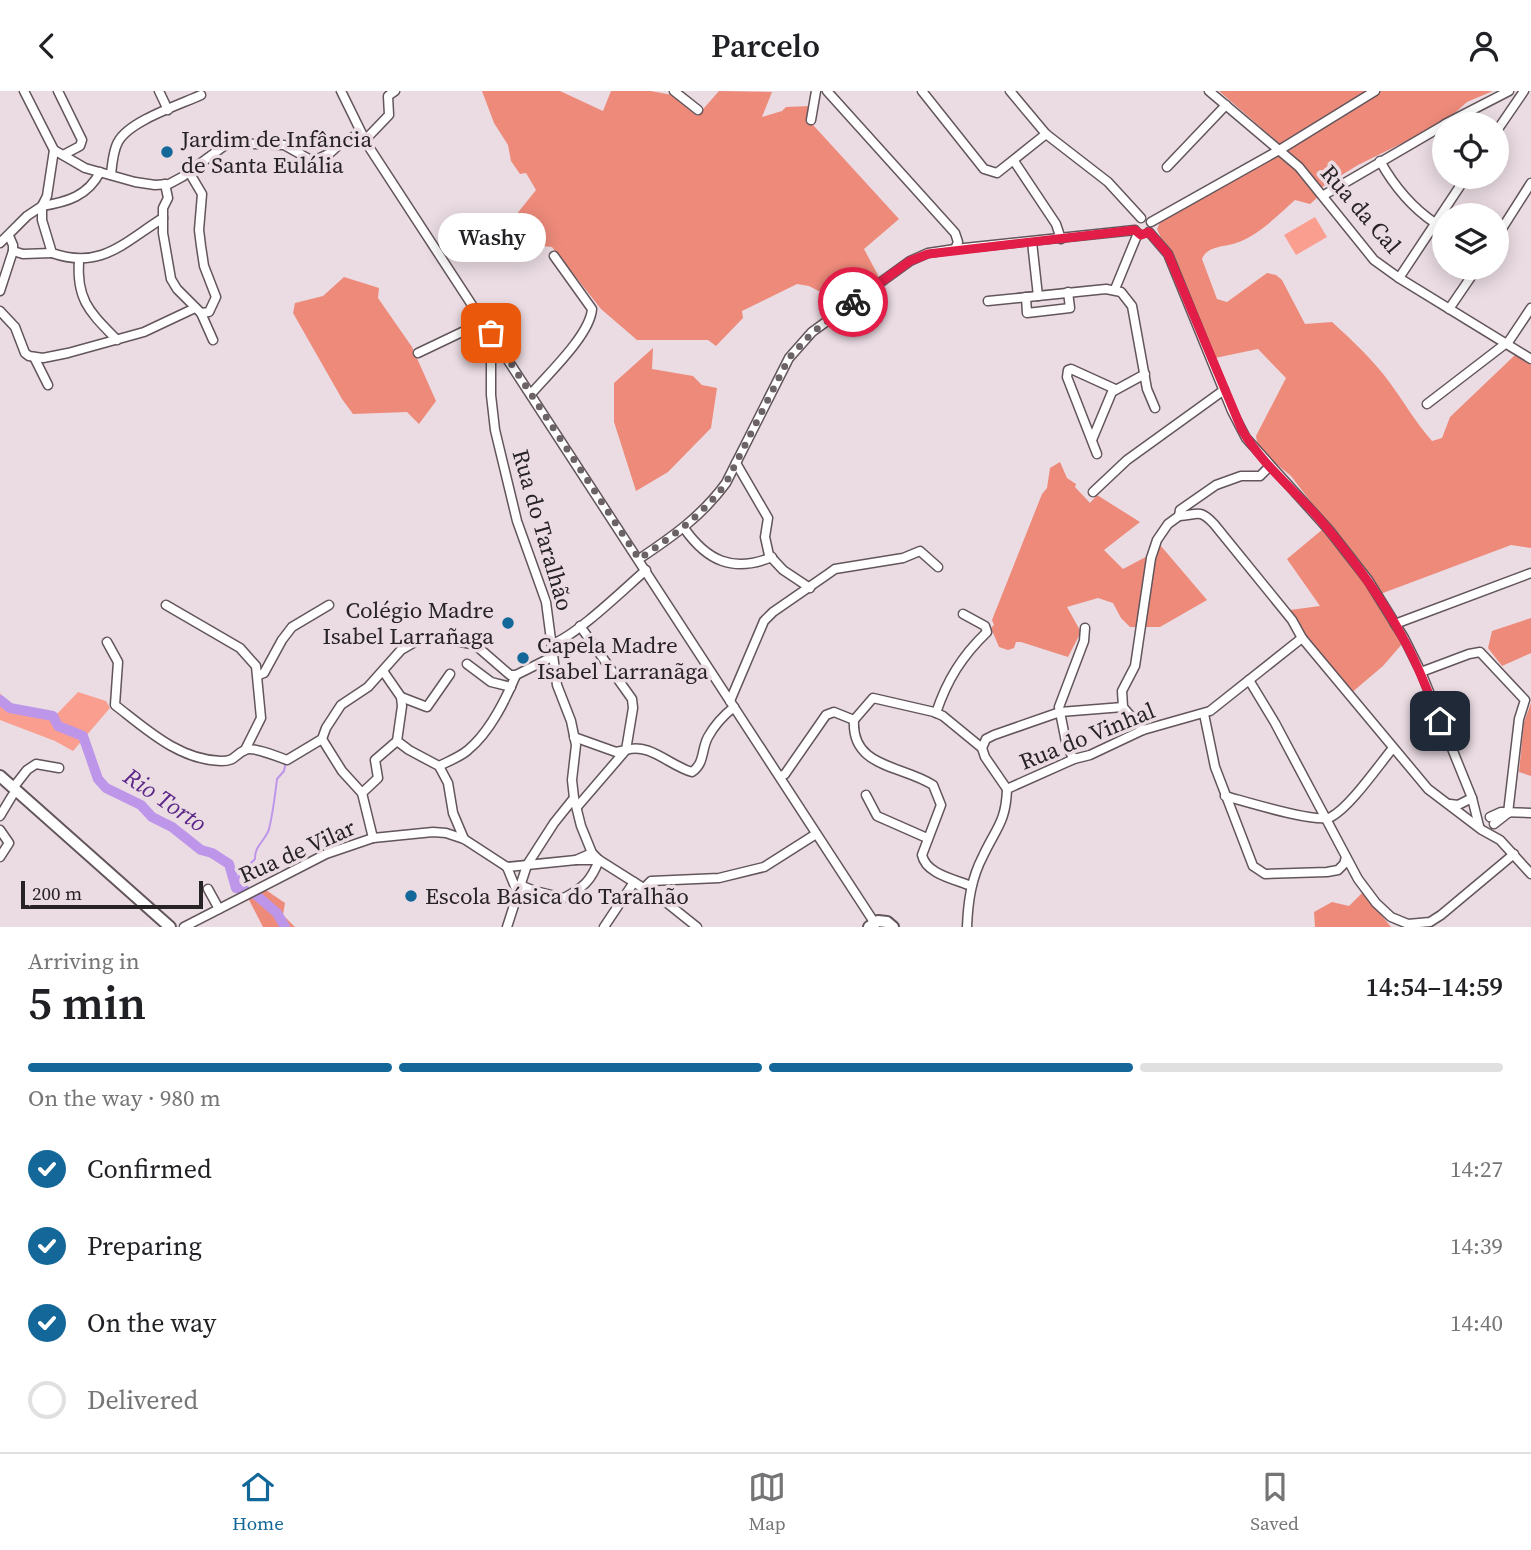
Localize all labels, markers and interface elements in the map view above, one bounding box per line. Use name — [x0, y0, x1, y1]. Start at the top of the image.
text: Parcelo — [711, 24, 820, 68]
icon: back — [28, 27, 66, 65]
icon: person — [1465, 27, 1503, 65]
map controls — [1432, 112, 1509, 280]
button: locate — [1432, 112, 1509, 189]
place label: Jardim de Infância de Santa Eulália — [180, 123, 372, 181]
marker: Jardim de Infância de Santa Eulália — [159, 144, 175, 160]
street label: Rua da Cal — [1313, 158, 1409, 260]
button: layers — [1432, 203, 1509, 280]
callout: Washy — [437, 214, 545, 263]
text: Washy — [458, 221, 526, 253]
courier — [818, 267, 888, 337]
icon: bike — [834, 283, 872, 321]
pin — [461, 303, 521, 363]
icon: bag — [472, 314, 510, 352]
street label: Rua do Taralhão — [505, 446, 581, 614]
place label: Colégio Madre Isabel Larrañaga — [323, 594, 494, 652]
marker: Colégio Madre Isabel Larrañaga — [500, 615, 516, 631]
place label: Capela Madre Isabel Larranãga — [537, 629, 709, 687]
marker: Capela Madre Isabel Larranãga — [515, 650, 531, 666]
pin — [1410, 691, 1470, 751]
street label: Rua do Vinhal — [1014, 694, 1160, 778]
icon: home — [1421, 702, 1459, 740]
water label: Rio Torto — [116, 759, 214, 840]
street label: Rua de Vilar — [234, 811, 361, 891]
scale bar — [21, 878, 203, 910]
text: 200 m — [32, 880, 82, 906]
place label: Escola Básica do Taralhão — [425, 880, 689, 912]
marker: Escola Básica do Taralhão — [403, 888, 419, 904]
text: Arriving in — [28, 945, 140, 977]
text: 14:54–14:59 — [1366, 969, 1503, 1005]
text: 5 min — [28, 971, 146, 1034]
text: On the way · 980 m — [28, 1082, 221, 1114]
icon: check — [28, 1150, 66, 1188]
text: Confirmed — [87, 1151, 212, 1187]
text: 14:27 — [1450, 1153, 1503, 1185]
icon: check — [28, 1227, 66, 1265]
text: Preparing — [87, 1228, 202, 1264]
text: 14:39 — [1450, 1230, 1503, 1262]
icon: check — [28, 1304, 66, 1342]
text: On the way — [87, 1305, 216, 1341]
text: 14:40 — [1450, 1307, 1503, 1339]
text: Delivered — [87, 1382, 198, 1418]
tab: Home — [232, 1468, 284, 1536]
tab: Map — [748, 1468, 786, 1536]
tab: Saved — [1250, 1468, 1299, 1536]

